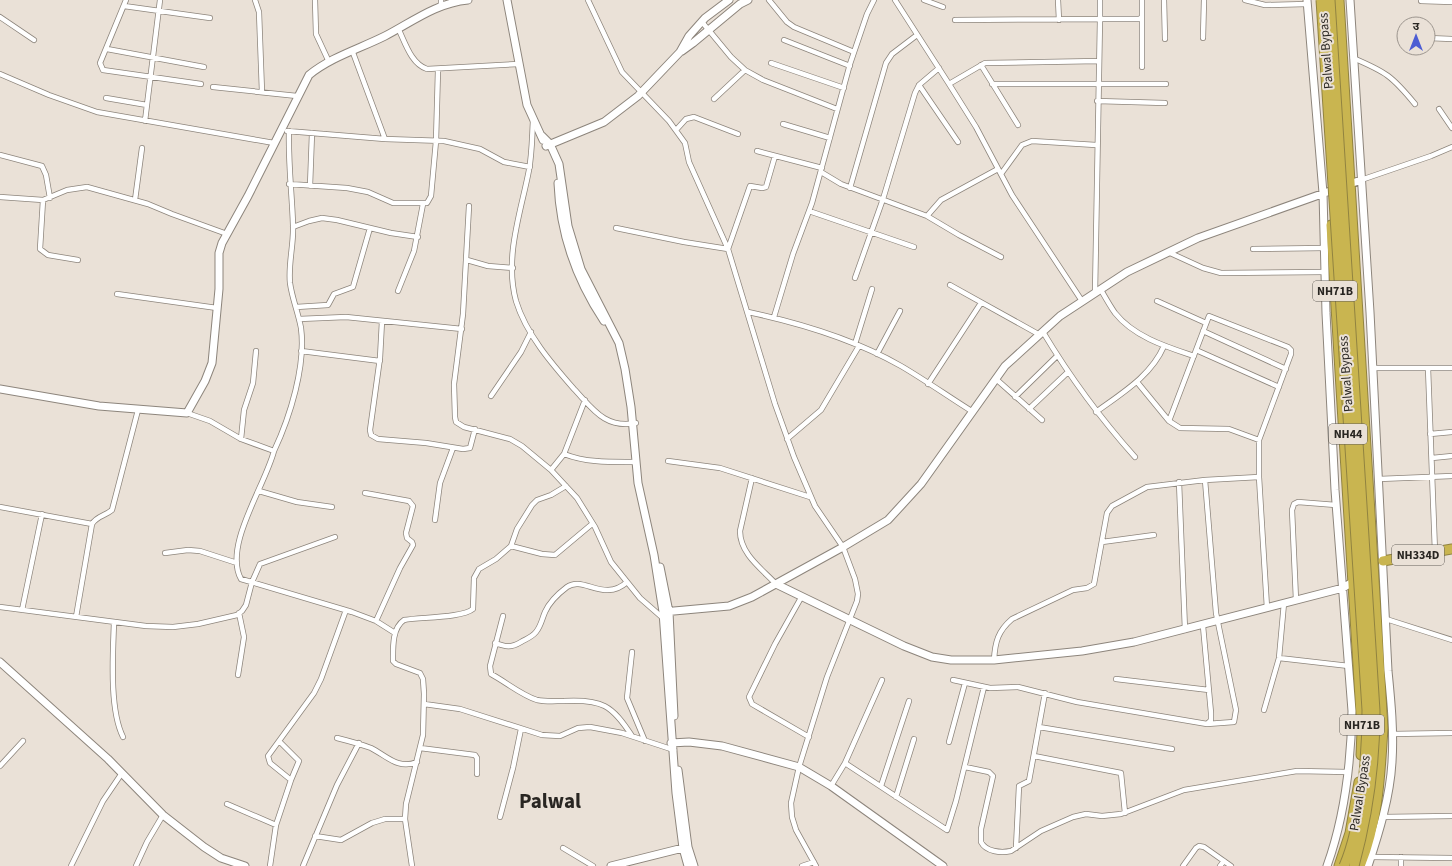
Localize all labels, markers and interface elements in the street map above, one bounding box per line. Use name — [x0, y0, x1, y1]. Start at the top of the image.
street label: Palwal Bypass — [1314, 12, 1338, 90]
north arrow — [1396, 16, 1436, 56]
text: उ — [1413, 19, 1420, 34]
road number: NH71B — [1313, 281, 1357, 301]
street label: Palwal Bypass — [1334, 335, 1358, 413]
road number: NH44 — [1329, 424, 1367, 444]
road number: NH334D — [1392, 545, 1444, 565]
road number: NH71B — [1340, 715, 1384, 735]
street label: Palwal Bypass — [1345, 753, 1375, 832]
district label: Palwal — [519, 786, 581, 816]

